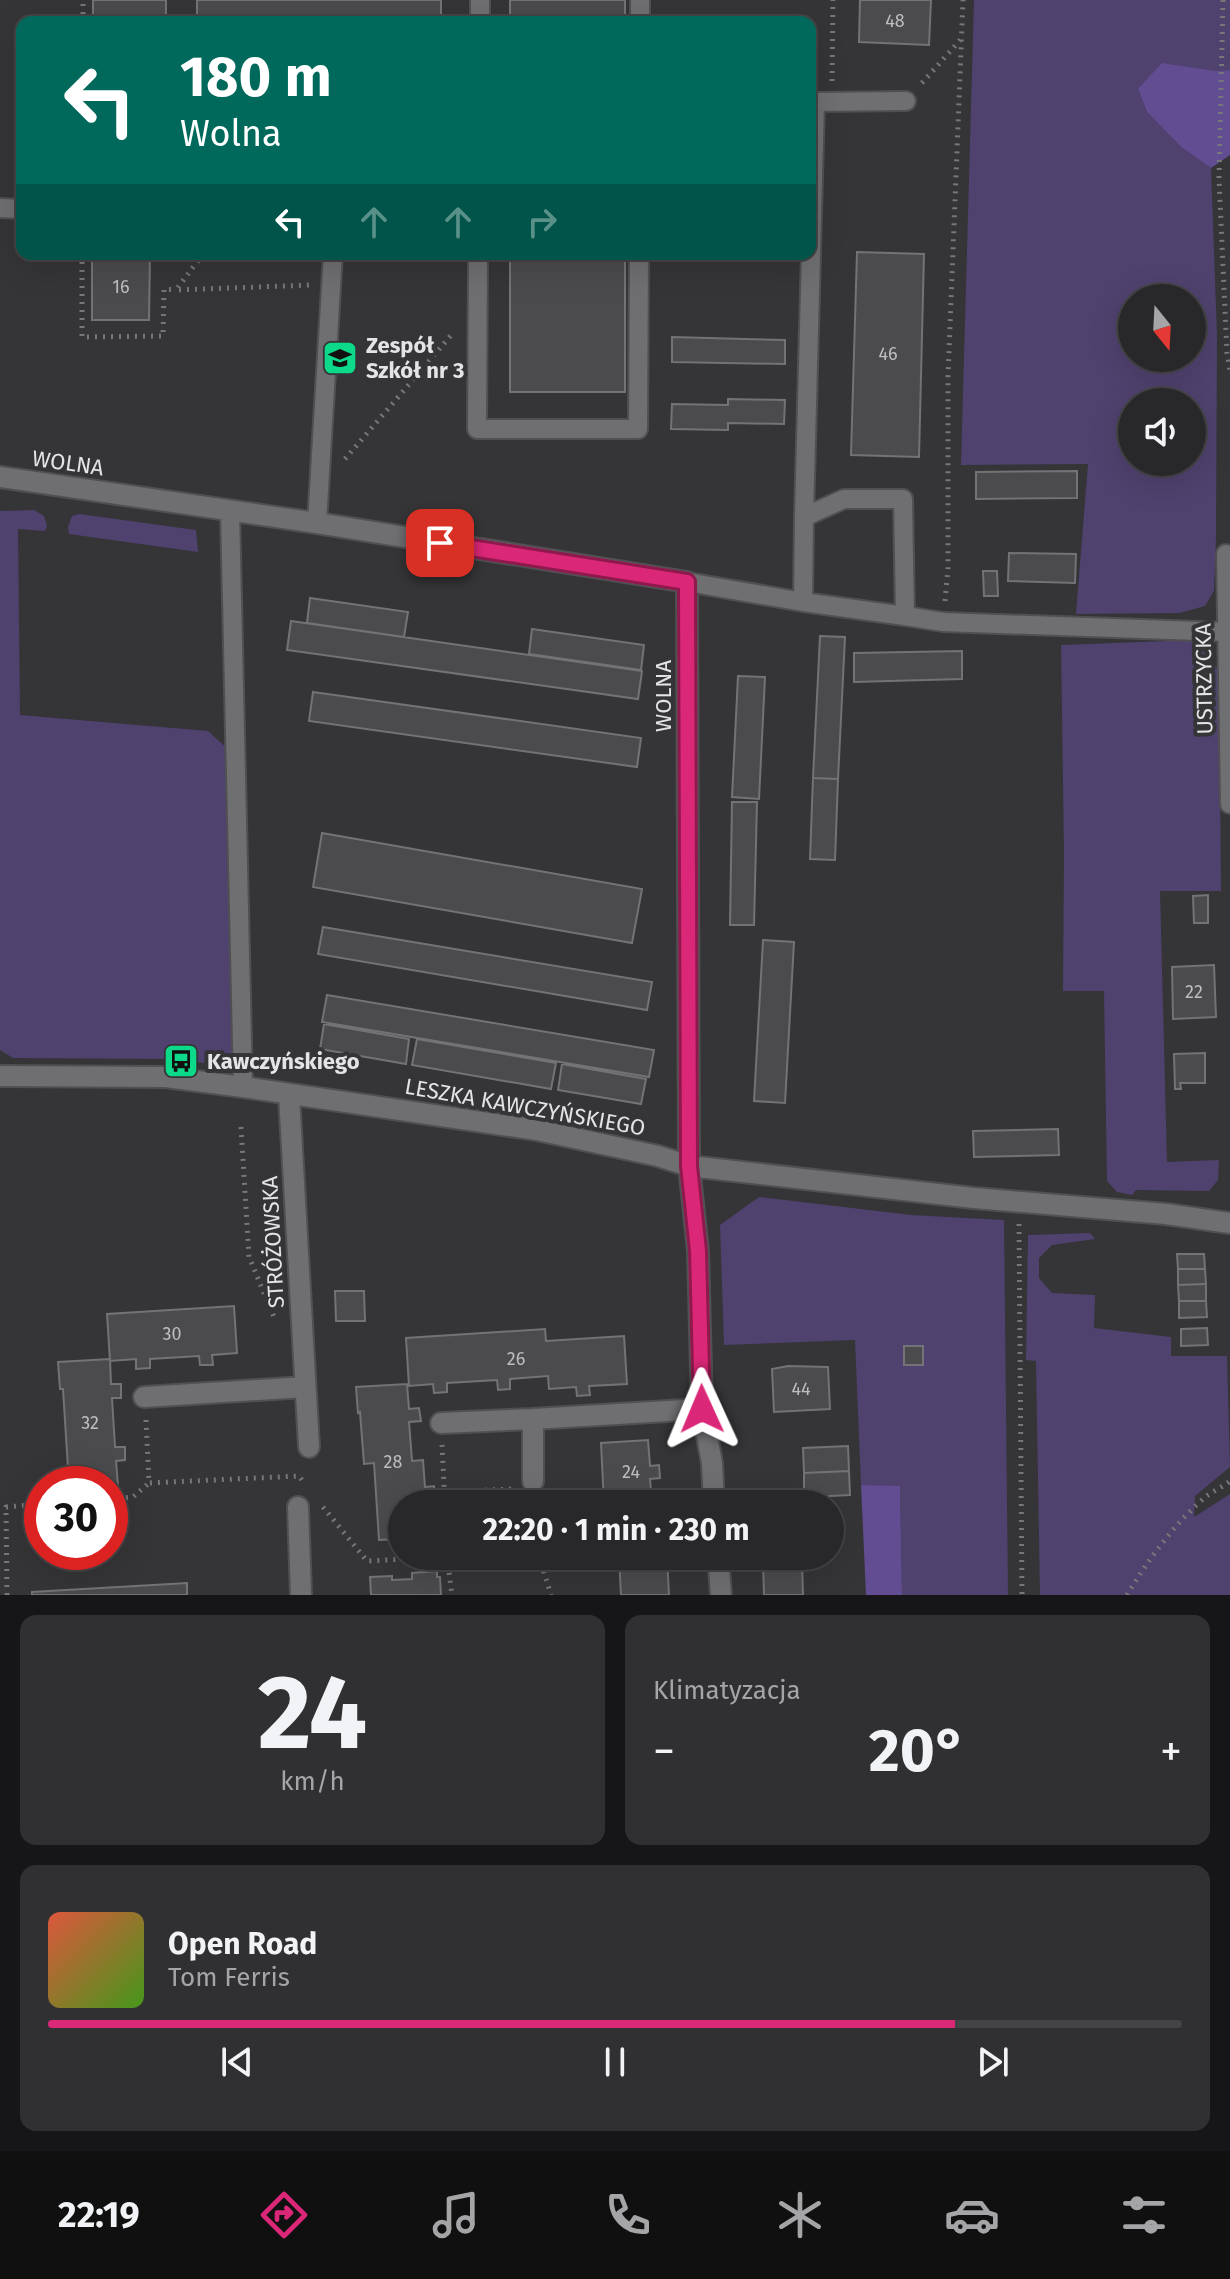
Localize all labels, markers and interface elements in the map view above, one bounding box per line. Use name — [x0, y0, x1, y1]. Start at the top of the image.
house number: 48 — [885, 10, 905, 32]
text: 180 m — [180, 44, 332, 111]
icon: left — [48, 48, 152, 152]
text: Wolna — [180, 112, 282, 156]
icon: left — [268, 200, 312, 244]
icon: ahead — [352, 200, 396, 244]
icon: ahead — [436, 200, 480, 244]
icon: right — [520, 200, 564, 244]
house number: 16 — [112, 276, 130, 298]
north arrow — [1118, 284, 1206, 372]
map controls — [1118, 284, 1206, 476]
place label: Zespół Szkół nr 3 — [366, 332, 464, 384]
school or university icon: Zespół Szkół nr 3 — [321, 339, 359, 377]
house number: 46 — [878, 343, 898, 365]
button: sound — [1118, 388, 1206, 476]
street label: WOLNA — [30, 445, 106, 481]
pin — [406, 509, 474, 577]
icon: arrive — [418, 521, 462, 565]
street label: USTRZYCKA — [1190, 623, 1218, 735]
street label: WOLNA — [650, 660, 677, 732]
house number: 22 — [1185, 981, 1203, 1003]
bus stop icon: Kawczyńskiego — [162, 1042, 200, 1080]
place label: Kawczyńskiego — [207, 1048, 360, 1075]
street label: LESZKA KAWCZYŃSKIEGO — [403, 1073, 647, 1141]
street label: STRÓŻOWSKA — [256, 1175, 290, 1309]
house number: 30 — [162, 1323, 182, 1345]
house number: 26 — [507, 1348, 525, 1370]
position arrow — [660, 1367, 744, 1451]
house number: 44 — [791, 1378, 811, 1400]
house number: 32 — [81, 1412, 99, 1434]
house number: 28 — [384, 1451, 402, 1473]
house number: 24 — [622, 1461, 640, 1483]
speed limit sign: 30 — [24, 1466, 128, 1570]
text: 22:20 · 1 min · 230 m — [482, 1512, 750, 1548]
text: 24 — [258, 1651, 367, 1776]
text: Klimatyzacja — [653, 1675, 801, 1706]
text: 20° — [869, 1715, 966, 1787]
text: − — [653, 1725, 675, 1778]
text: + — [1160, 1725, 1182, 1778]
text: km/h — [280, 1766, 345, 1797]
text: Open Road — [168, 1926, 317, 1962]
text: Tom Ferris — [168, 1962, 290, 1993]
icon: previous — [215, 2040, 259, 2084]
icon: pause — [593, 2040, 637, 2084]
icon: next — [971, 2040, 1015, 2084]
icon: directions — [256, 2187, 312, 2243]
icon: music — [428, 2187, 484, 2243]
icon: phone — [600, 2187, 656, 2243]
icon: climate — [772, 2187, 828, 2243]
icon: car — [944, 2187, 1000, 2243]
icon: filters — [1116, 2187, 1172, 2243]
text: 22:19 — [58, 2193, 140, 2237]

